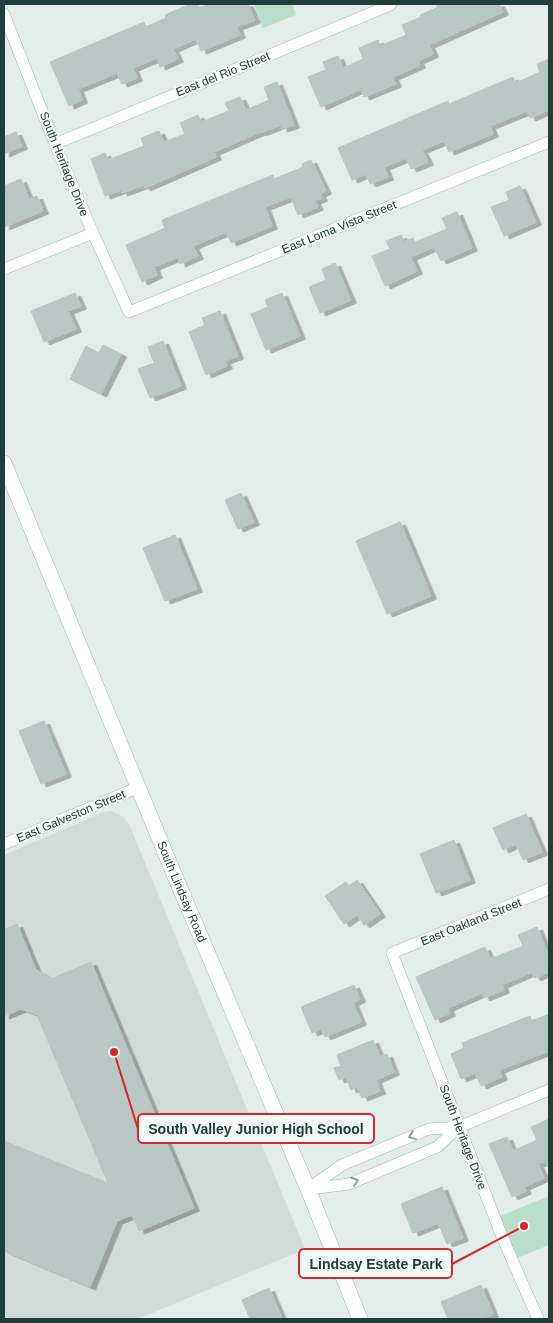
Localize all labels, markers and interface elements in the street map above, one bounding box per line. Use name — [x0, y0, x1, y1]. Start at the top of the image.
street label: East del Rio Street — [174, 49, 273, 99]
street label: South Heritage Drive — [37, 110, 91, 219]
street label: East Loma Vista Street — [280, 197, 399, 256]
street label: East Galveston Street — [15, 786, 128, 845]
street label: South Lindsay Road — [154, 839, 209, 944]
street label: East Oakland Street — [419, 895, 524, 949]
street label: South Heritage Drive — [437, 1082, 490, 1192]
callout: South Valley Junior High School — [138, 1114, 374, 1143]
text: South Valley Junior High School — [148, 1121, 364, 1137]
one-way arrow — [408, 1130, 417, 1140]
one-way arrow — [351, 1177, 359, 1187]
callout: Lindsay Estate Park — [299, 1249, 452, 1278]
text: Lindsay Estate Park — [309, 1256, 443, 1272]

